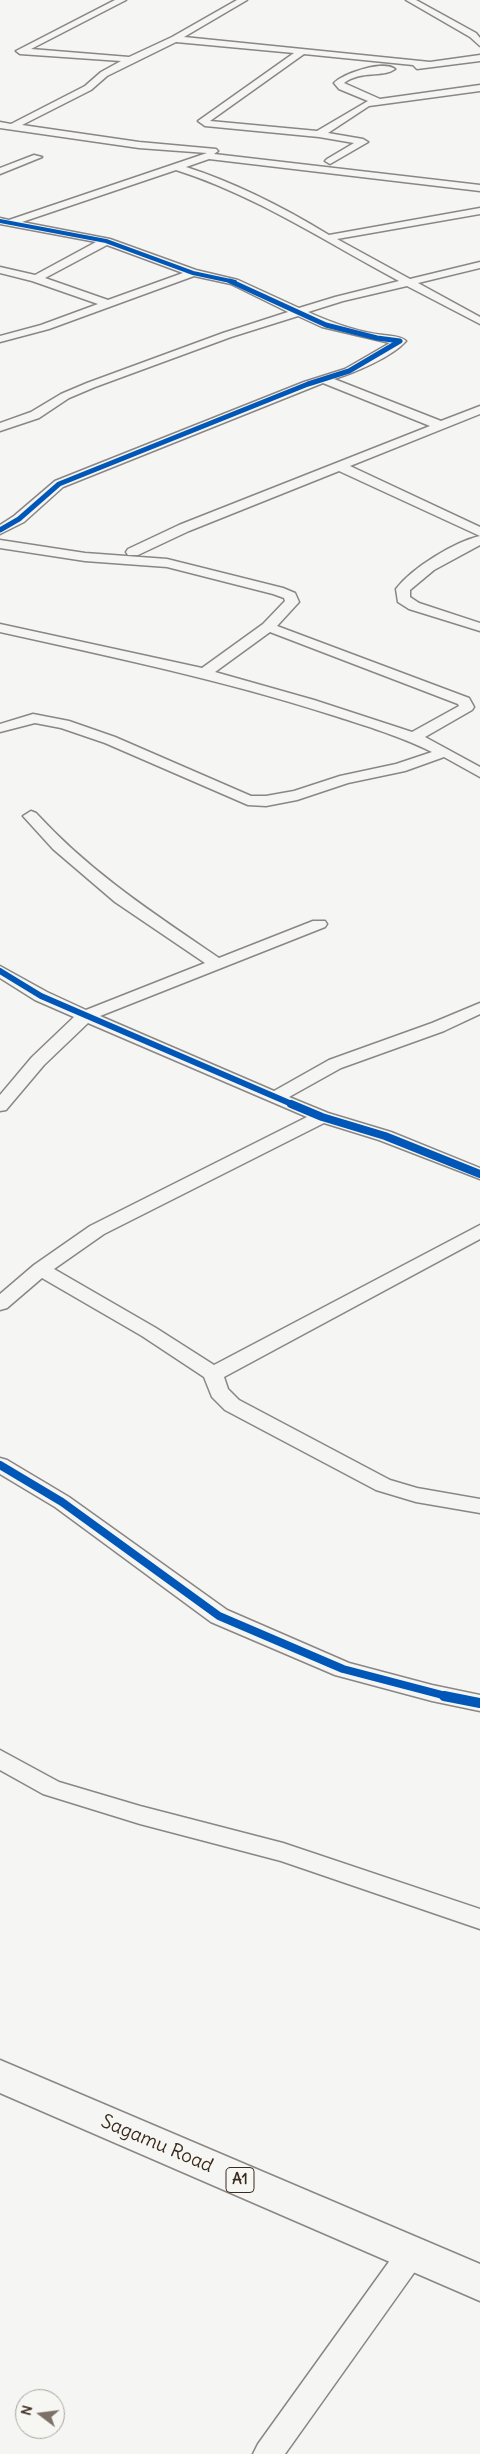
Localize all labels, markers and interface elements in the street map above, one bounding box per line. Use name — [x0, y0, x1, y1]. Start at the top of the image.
street label: Sagamu Road — [98, 2110, 216, 2178]
road number: A1 — [226, 2168, 254, 2192]
north arrow — [15, 2389, 65, 2439]
text: N — [17, 2403, 36, 2417]

